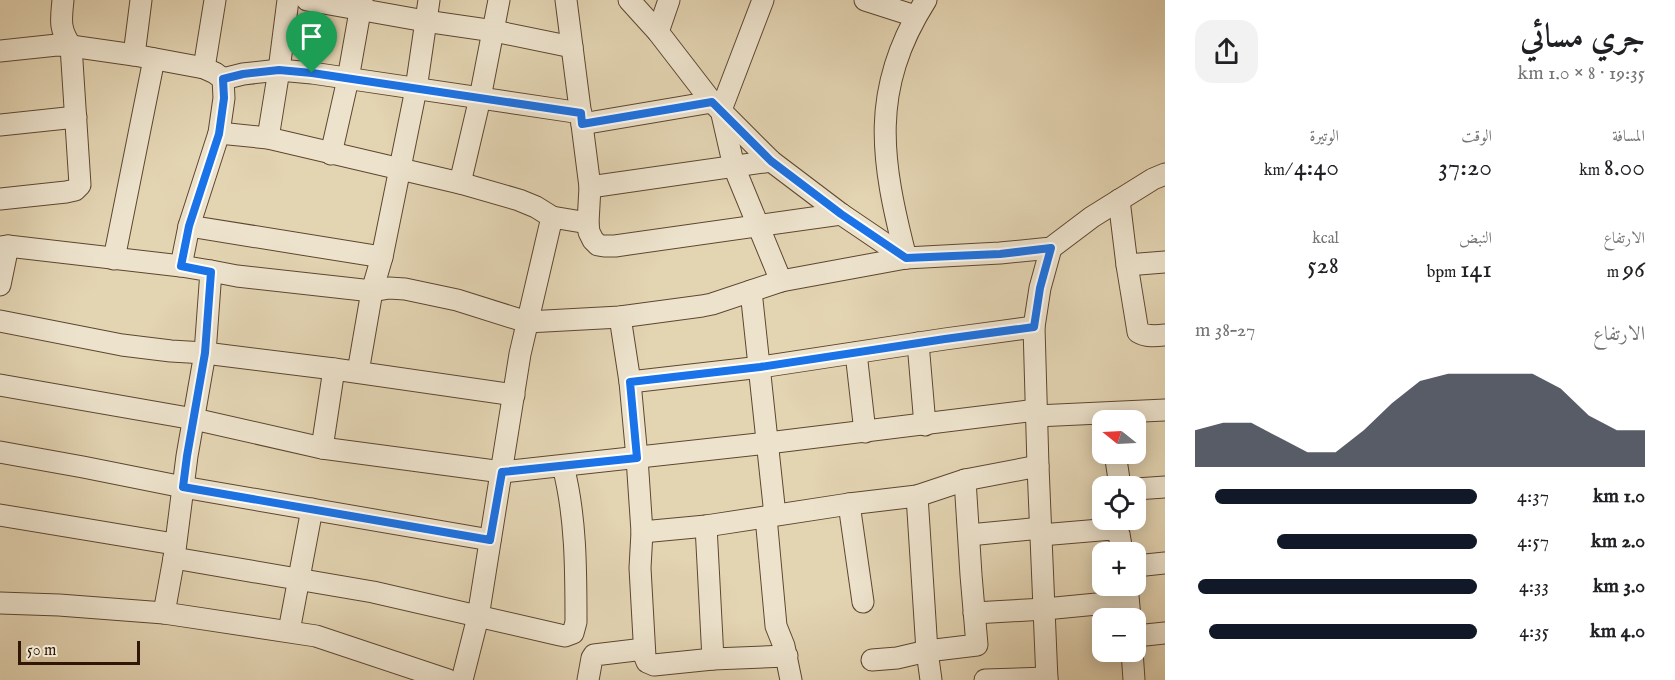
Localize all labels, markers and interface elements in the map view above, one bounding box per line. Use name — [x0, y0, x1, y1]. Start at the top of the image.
pin — [286, 11, 337, 73]
text: جري مسائي — [1520, 17, 1645, 59]
icon: arrive — [295, 20, 328, 53]
button: share — [1195, 20, 1258, 83]
text: 19:35 · 8 × 1.0 km — [1517, 61, 1645, 86]
text: الوتيرة — [1309, 127, 1339, 147]
text: الوقت — [1461, 127, 1492, 147]
text: المسافة — [1612, 127, 1645, 147]
text: 4:40 — [1294, 151, 1339, 184]
text: 37:20 — [1438, 151, 1492, 184]
text: 8.00 — [1604, 151, 1645, 184]
text: /km — [1264, 161, 1294, 181]
text: km — [1579, 161, 1604, 181]
text: kcal — [1312, 229, 1339, 249]
text: النبض — [1459, 229, 1492, 249]
text: الارتفاع — [1603, 229, 1645, 249]
text: 528 — [1307, 249, 1339, 282]
text: 141 — [1460, 253, 1492, 286]
text: 96 — [1623, 253, 1645, 286]
text: bpm — [1427, 263, 1460, 283]
text: m — [1607, 263, 1623, 283]
text: 27–38 m — [1195, 318, 1255, 343]
text: الارتفاع — [1593, 322, 1645, 347]
north arrow — [1092, 410, 1146, 464]
map controls — [1092, 410, 1146, 662]
button: locate — [1092, 476, 1146, 530]
text: 4:37 — [1517, 484, 1549, 509]
text: 1.0 km — [1593, 484, 1645, 509]
text: 4:57 — [1517, 529, 1549, 554]
text: 2.0 km — [1591, 529, 1645, 554]
button: + — [1092, 542, 1146, 596]
text: 4:33 — [1519, 574, 1549, 599]
text: 3.0 km — [1593, 574, 1645, 599]
button: − — [1092, 608, 1146, 662]
text: 4:35 — [1519, 619, 1549, 644]
text: 4.0 km — [1590, 619, 1645, 644]
scale bar — [18, 638, 140, 666]
text: 50 m — [27, 641, 56, 661]

